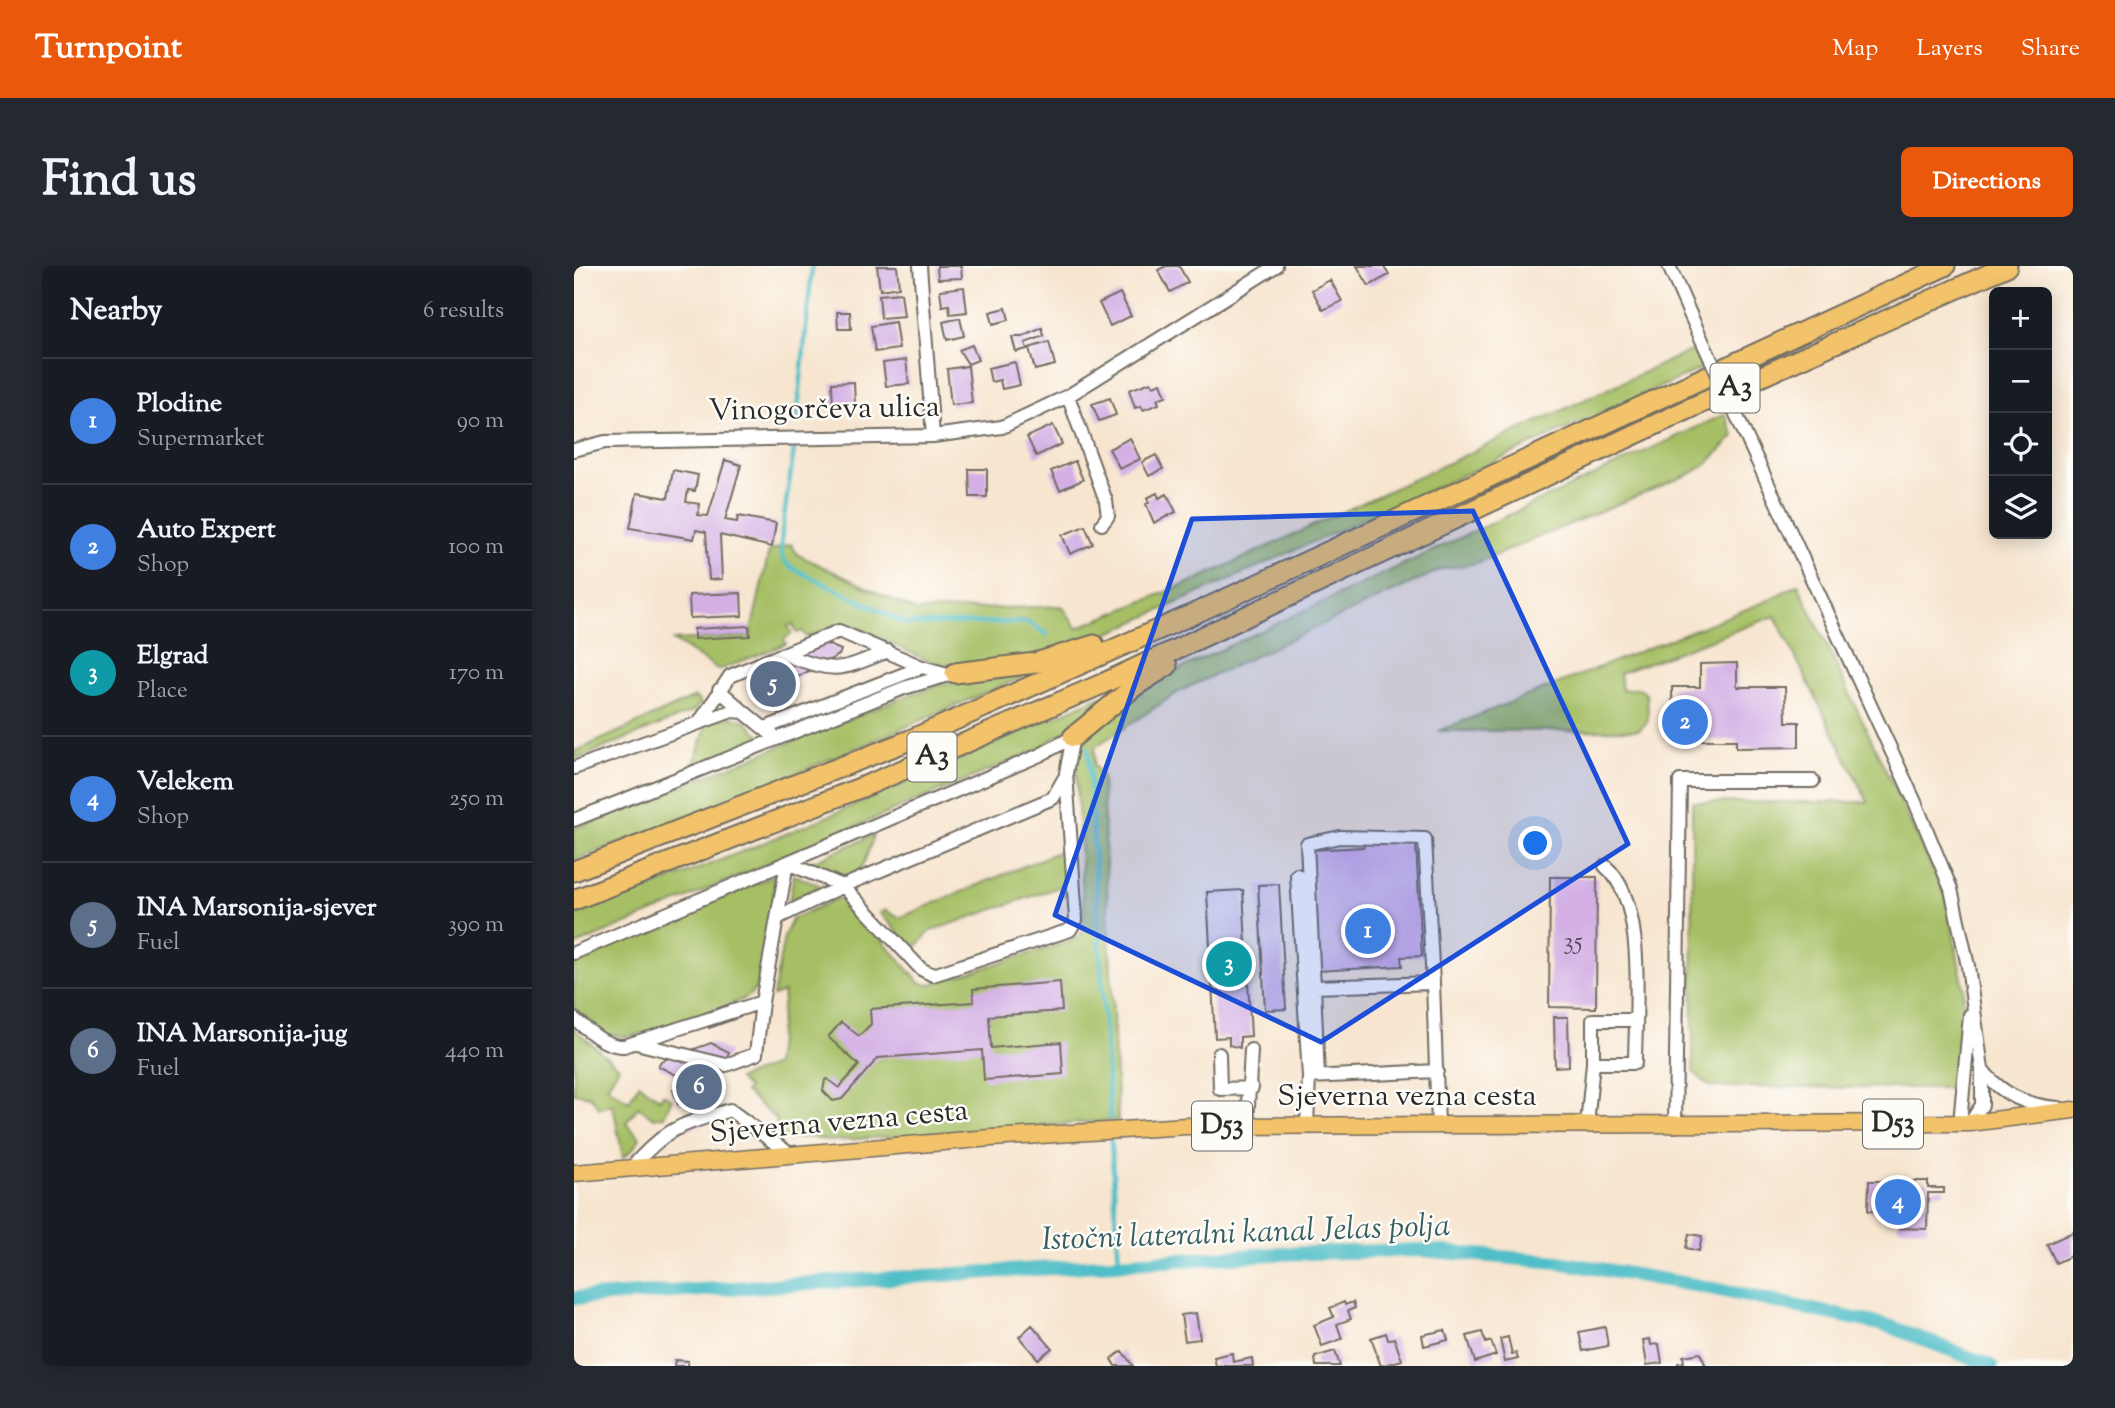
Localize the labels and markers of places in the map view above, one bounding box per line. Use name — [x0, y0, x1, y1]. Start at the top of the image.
pin: 5 — [750, 658, 796, 710]
pin: 2 — [1662, 696, 1708, 748]
pin: 1 — [1345, 905, 1391, 957]
pin: 3 — [1206, 938, 1252, 990]
pin: 6 — [676, 1061, 722, 1113]
pin: 4 — [1875, 1176, 1921, 1228]

